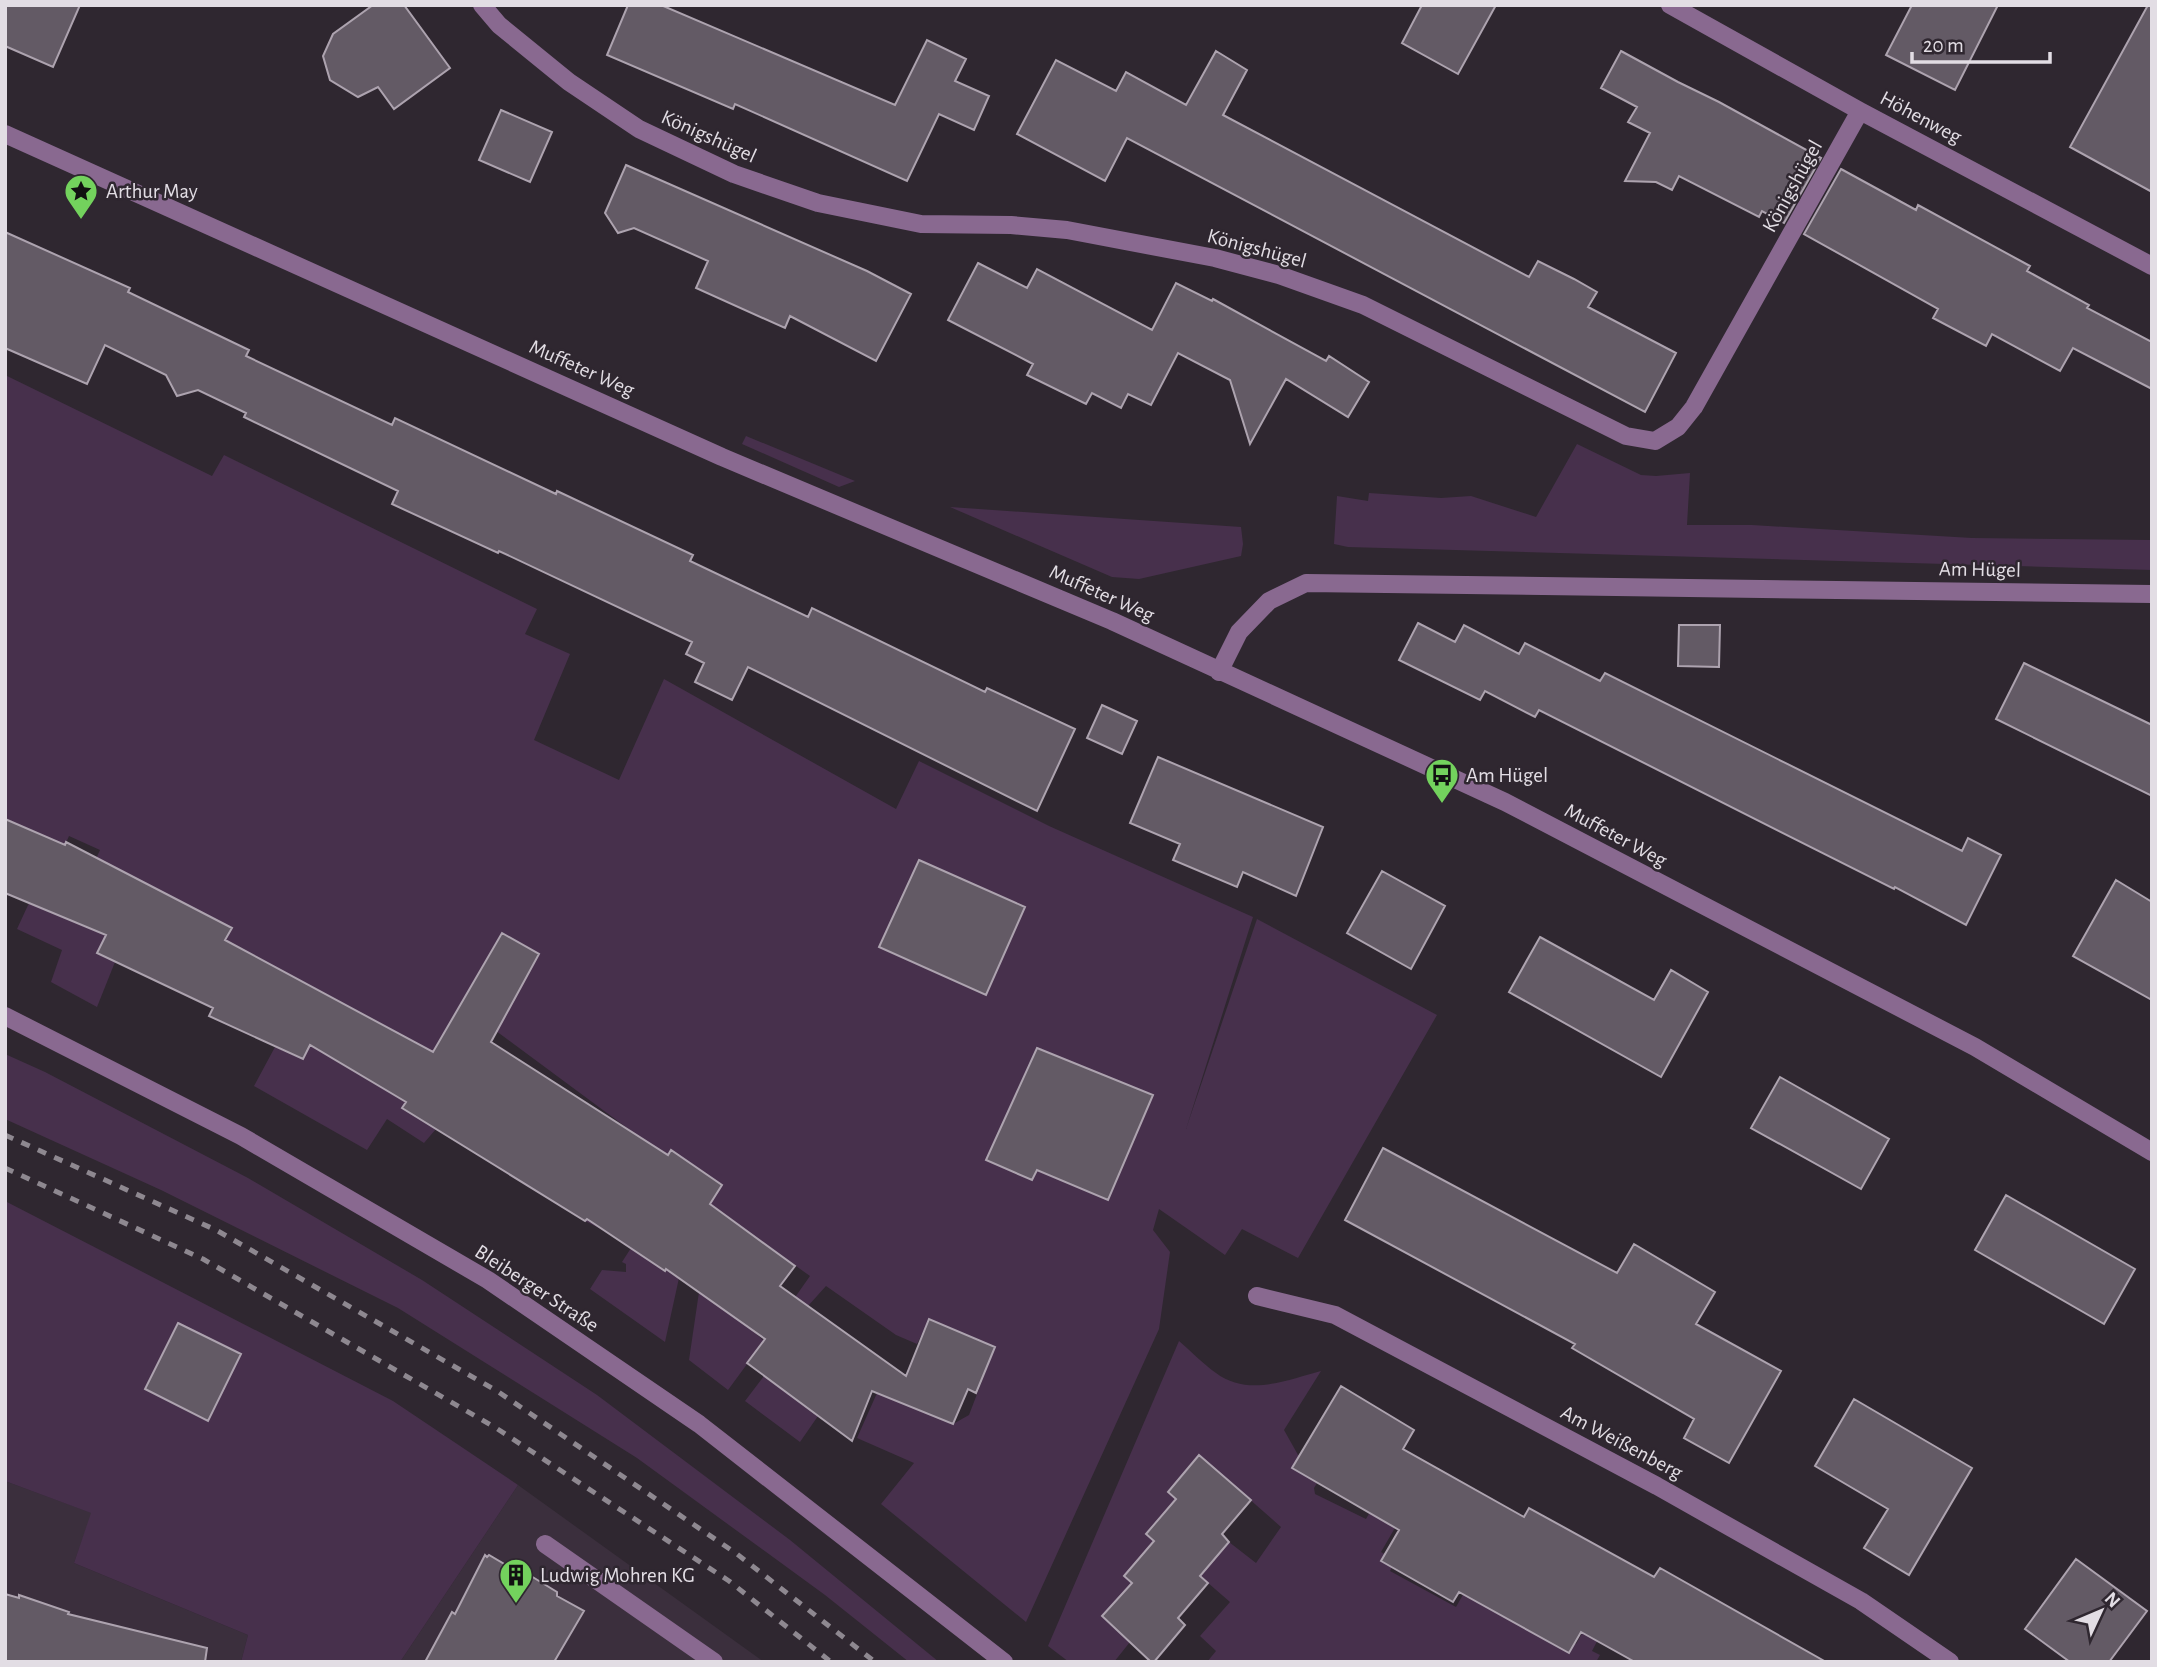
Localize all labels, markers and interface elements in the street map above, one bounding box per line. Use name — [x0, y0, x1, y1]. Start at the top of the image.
scale bar — [1912, 21, 2050, 65]
text: 20 m — [1923, 35, 1964, 56]
street label: Höhenweg — [1877, 87, 1966, 148]
street label: Königshügel — [658, 106, 760, 167]
street label: Königshügel — [1759, 137, 1826, 236]
place icon: Arthur May — [62, 172, 100, 221]
place label: Arthur May — [106, 181, 198, 202]
street label: Königshügel — [1205, 225, 1309, 272]
street label: Muffeter Weg — [526, 336, 638, 401]
street label: Am Hügel — [1939, 558, 2021, 581]
street label: Muffeter Weg — [1046, 561, 1158, 626]
bus stop icon: Am Hügel — [1423, 756, 1461, 805]
place label: Am Hügel — [1466, 765, 1548, 786]
street label: Muffeter Weg — [1561, 800, 1671, 871]
street label: Bleiberger Straße — [471, 1241, 602, 1336]
street label: Am Weißenberg — [1557, 1402, 1687, 1484]
building icon: Ludwig Mohren KG — [497, 1556, 535, 1605]
place label: Ludwig Mohren KG — [540, 1565, 695, 1586]
north arrow — [2066, 1576, 2136, 1646]
text: N — [2101, 1589, 2124, 1612]

